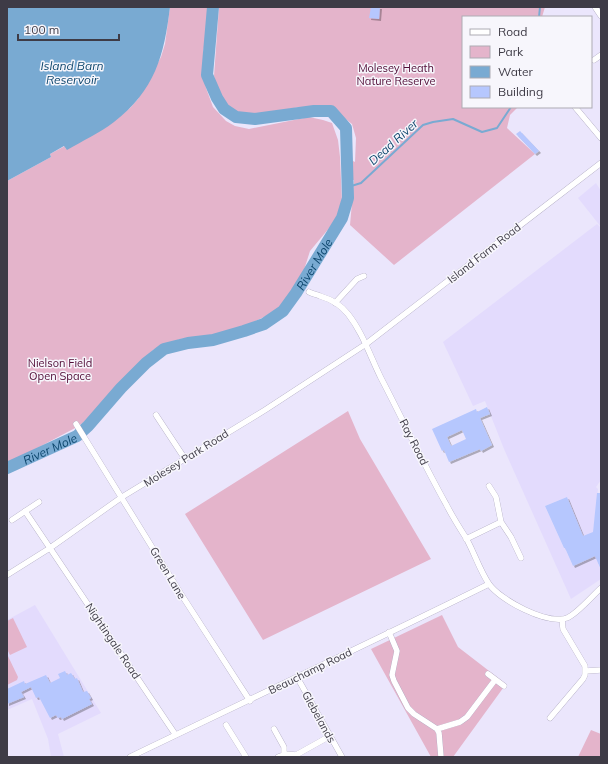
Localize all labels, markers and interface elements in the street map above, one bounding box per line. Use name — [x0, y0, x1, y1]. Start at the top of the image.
scale bar — [18, 16, 119, 42]
legend — [462, 16, 592, 108]
text: 100 m — [24, 22, 59, 37]
text: Road — [498, 24, 527, 39]
text: Park — [498, 44, 524, 59]
water label: Island Barn Reservoir — [40, 58, 104, 87]
park label: Molesey Heath Nature Reserve — [357, 61, 435, 88]
text: Water — [498, 64, 534, 79]
text: Building — [498, 84, 543, 99]
water label: Dead River — [365, 115, 421, 168]
street label: Island Farm Road — [444, 220, 524, 286]
water label: River Mole — [292, 235, 336, 293]
park label: Nielson Field Open Space — [28, 356, 92, 383]
street label: Ray Road — [396, 417, 432, 467]
street label: Molesey Park Road — [141, 426, 231, 490]
water label: River Mole — [20, 429, 80, 467]
street label: Green Lane — [147, 544, 189, 602]
street label: Nightingale Road — [82, 600, 144, 682]
street label: Beauchamp Road — [266, 645, 354, 697]
street label: Glebelands — [299, 689, 339, 745]

